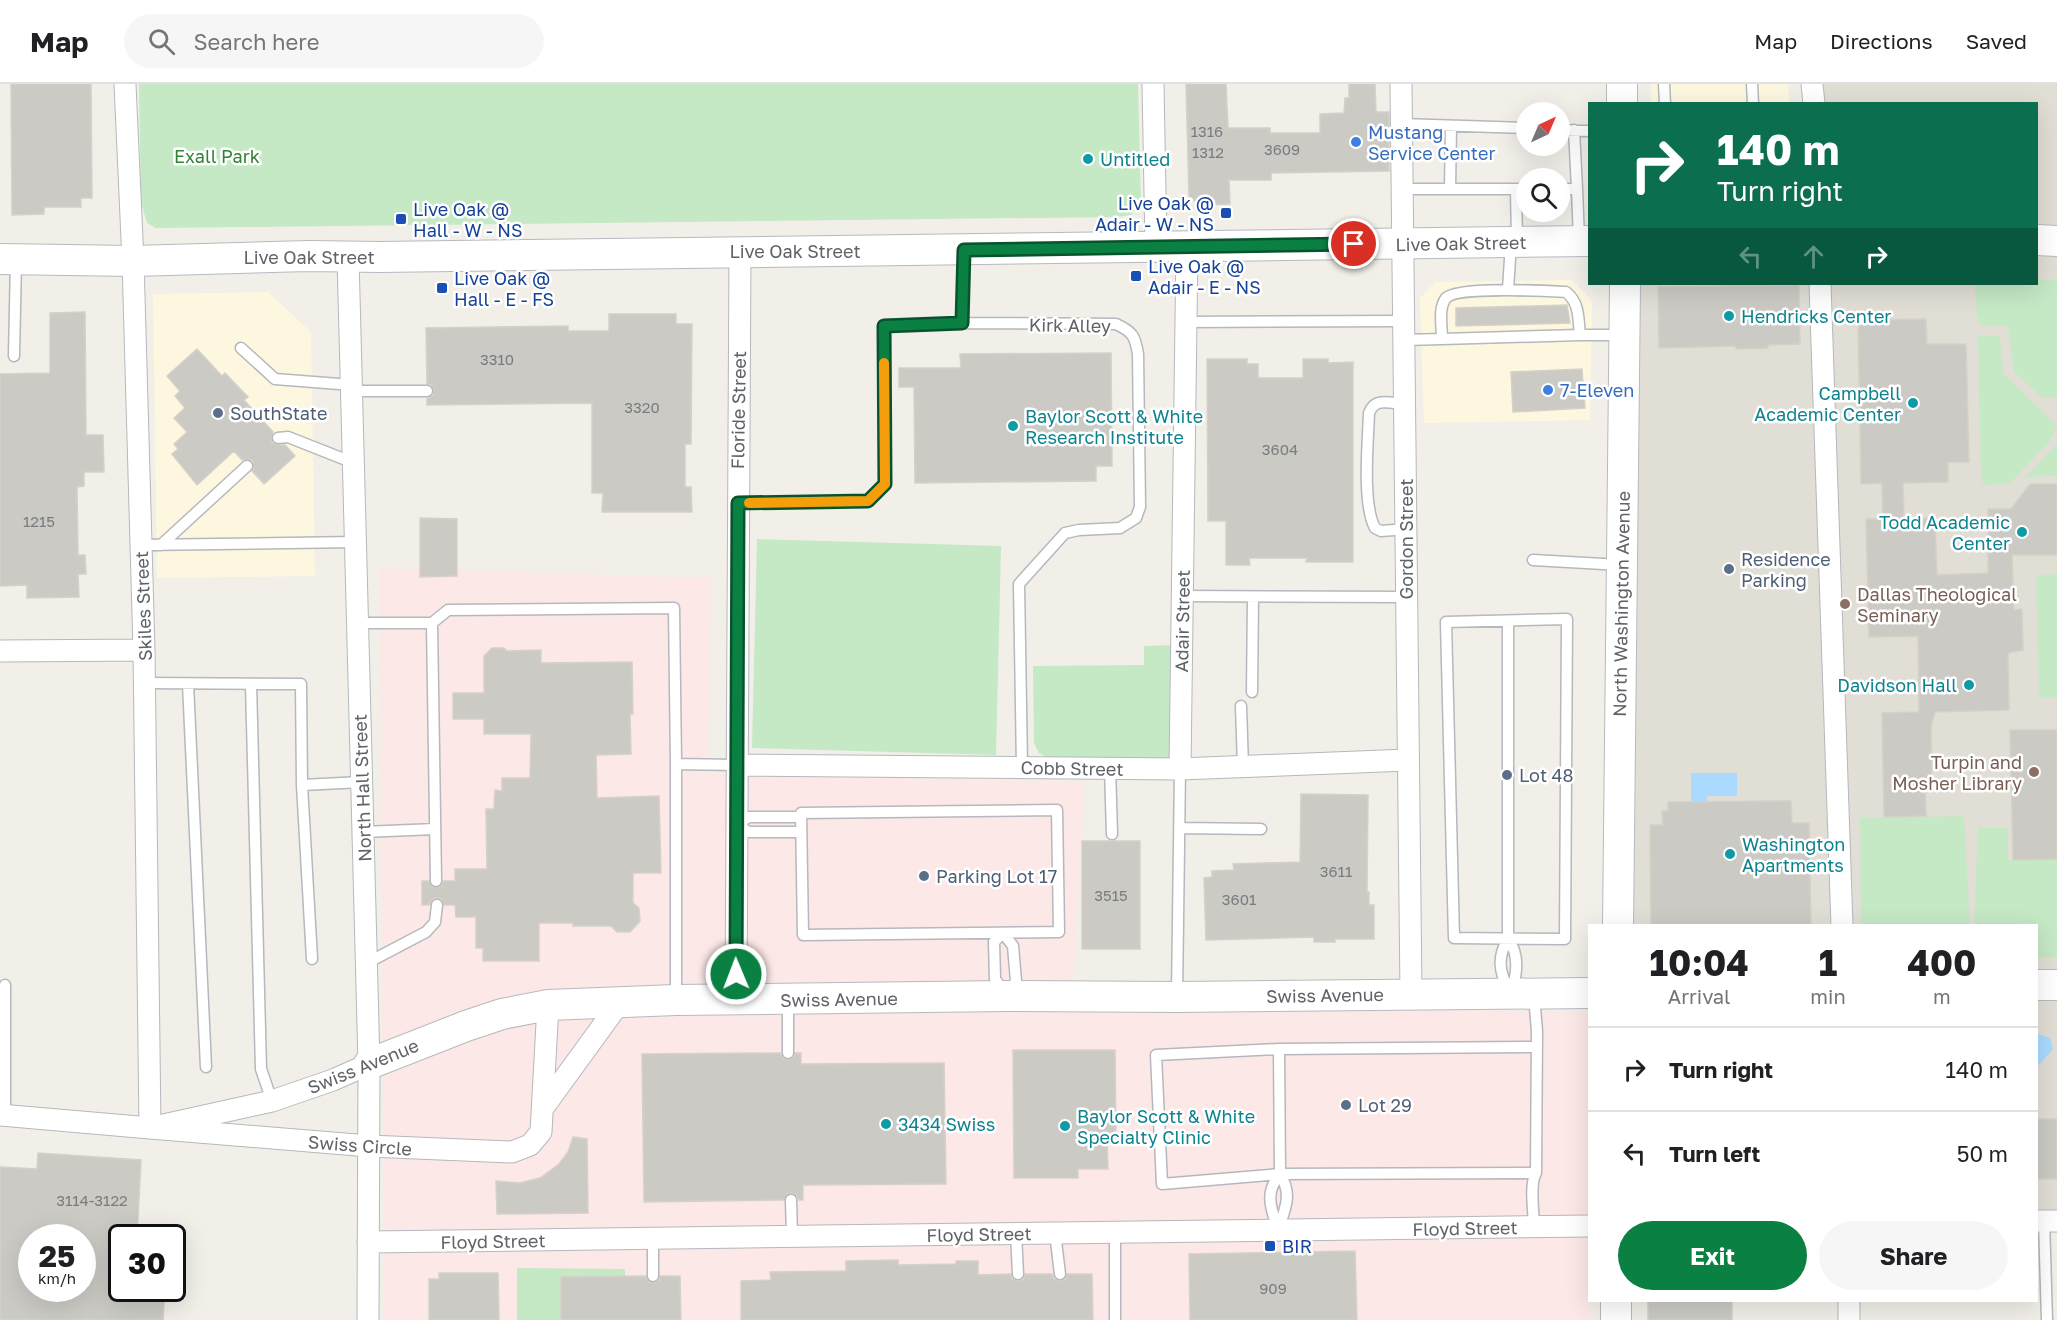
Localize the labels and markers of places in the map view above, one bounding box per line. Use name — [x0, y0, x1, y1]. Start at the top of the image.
place label: Mustang Service Center — [1368, 121, 1495, 164]
marker: Mustang Service Center — [1349, 135, 1363, 149]
place label: Untitled — [1100, 148, 1170, 170]
marker: Untitled — [1081, 152, 1095, 166]
place label: Live Oak @ Adair - W - NS — [1095, 192, 1214, 235]
place label: Live Oak @ Hall - W - NS — [413, 198, 523, 241]
marker: Live Oak @ Adair - W - NS — [1219, 206, 1233, 220]
marker: Live Oak @ Hall - W - NS — [394, 212, 408, 226]
pin — [1328, 218, 1379, 269]
place label: Live Oak @ Adair - E - NS — [1148, 255, 1261, 298]
place label: Live Oak @ Hall - E - FS — [454, 267, 554, 310]
marker: Live Oak @ Adair - E - NS — [1129, 269, 1143, 283]
marker: Live Oak @ Hall - E - FS — [435, 281, 449, 295]
place label: Hendricks Center — [1741, 305, 1891, 327]
marker: Hendricks Center — [1722, 309, 1736, 323]
place label: 7-Eleven — [1560, 379, 1634, 401]
place label: Campbell Academic Center — [1754, 382, 1901, 425]
marker: 7-Eleven — [1541, 383, 1555, 397]
marker: Campbell Academic Center — [1906, 396, 1920, 410]
place label: SouthState — [230, 402, 327, 424]
place label: Baylor Scott & White Research Institute — [1025, 405, 1203, 448]
marker: SouthState — [211, 406, 225, 420]
marker: Baylor Scott & White Research Institute — [1006, 419, 1020, 433]
place label: Todd Academic Center — [1879, 511, 2010, 554]
marker: Todd Academic Center — [2015, 525, 2029, 539]
place label: Residence Parking — [1741, 548, 1831, 591]
marker: Residence Parking — [1722, 562, 1736, 576]
place label: Dallas Theological Seminary — [1857, 583, 2017, 626]
marker: Dallas Theological Seminary — [1838, 597, 1852, 611]
place label: Davidson Hall — [1837, 674, 1957, 696]
marker: Davidson Hall — [1962, 678, 1976, 692]
place label: Turpin and Mosher Library — [1892, 751, 2022, 794]
place label: Lot 48 — [1519, 764, 1574, 786]
marker: Turpin and Mosher Library — [2027, 765, 2041, 779]
marker: Lot 48 — [1500, 768, 1514, 782]
place label: Washington Apartments — [1742, 833, 1845, 876]
marker: Washington Apartments — [1723, 847, 1737, 861]
place label: Parking Lot 17 — [936, 865, 1057, 887]
marker: Parking Lot 17 — [917, 869, 931, 883]
place label: Lot 29 — [1358, 1094, 1412, 1116]
marker: Lot 29 — [1339, 1098, 1353, 1112]
place label: Baylor Scott & White Specialty Clinic — [1077, 1105, 1255, 1148]
place label: 3434 Swiss — [898, 1113, 995, 1135]
marker: 3434 Swiss — [879, 1117, 893, 1131]
marker: Baylor Scott & White Specialty Clinic — [1058, 1119, 1072, 1133]
place label: BIR — [1282, 1235, 1312, 1257]
marker: BIR — [1263, 1239, 1277, 1253]

